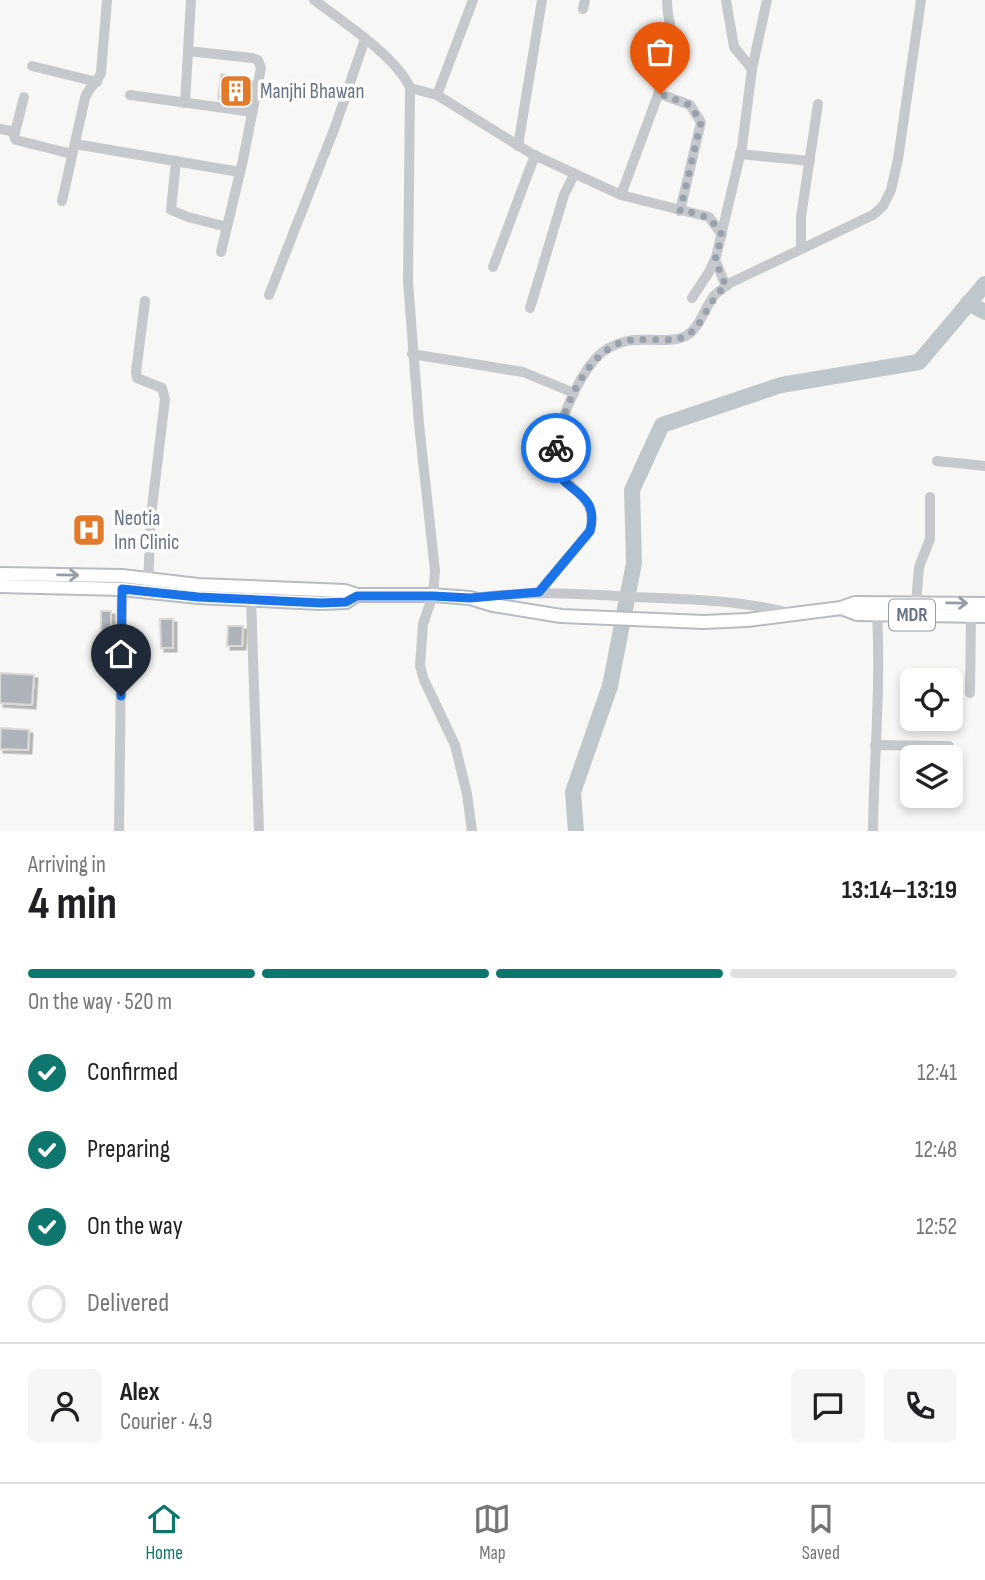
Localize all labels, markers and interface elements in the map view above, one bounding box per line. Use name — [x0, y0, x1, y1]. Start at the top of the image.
pin — [630, 22, 690, 94]
icon: bag — [641, 33, 679, 71]
building icon: Manjhi Bhawan — [217, 72, 255, 110]
place label: Manjhi Bhawan — [260, 79, 364, 104]
courier — [521, 413, 591, 483]
icon: bike — [537, 429, 575, 467]
place label: Neotia Inn Clinic — [114, 506, 179, 555]
hospital icon: Neotia Inn Clinic — [70, 511, 108, 549]
one-way arrow — [56, 568, 79, 582]
one-way arrow — [945, 597, 968, 610]
road number: MDR — [889, 600, 935, 630]
pin — [91, 624, 151, 696]
icon: home — [102, 635, 140, 673]
map controls — [900, 668, 963, 808]
button: locate — [900, 668, 963, 731]
button: layers — [900, 745, 963, 808]
text: Arriving in — [28, 851, 106, 879]
text: 13:14–13:19 — [842, 875, 957, 906]
text: 4 min — [28, 877, 117, 932]
text: On the way · 520 m — [28, 988, 172, 1016]
icon: check — [28, 1054, 66, 1092]
text: Confirmed — [87, 1057, 178, 1088]
text: 12:41 — [917, 1059, 957, 1087]
icon: check — [28, 1131, 66, 1169]
text: Preparing — [87, 1134, 170, 1165]
text: 12:48 — [915, 1136, 957, 1164]
icon: check — [28, 1208, 66, 1246]
text: On the way — [87, 1211, 183, 1242]
text: 12:52 — [916, 1213, 957, 1241]
text: Delivered — [87, 1288, 169, 1319]
button: person — [28, 1369, 102, 1443]
button: chat — [791, 1369, 865, 1443]
button: phone — [883, 1369, 957, 1443]
text: Alex — [120, 1377, 160, 1408]
text: Courier · 4.9 — [120, 1408, 212, 1436]
tab: Home — [145, 1500, 183, 1565]
tab: Map — [473, 1500, 511, 1565]
tab: Saved — [802, 1500, 840, 1565]

